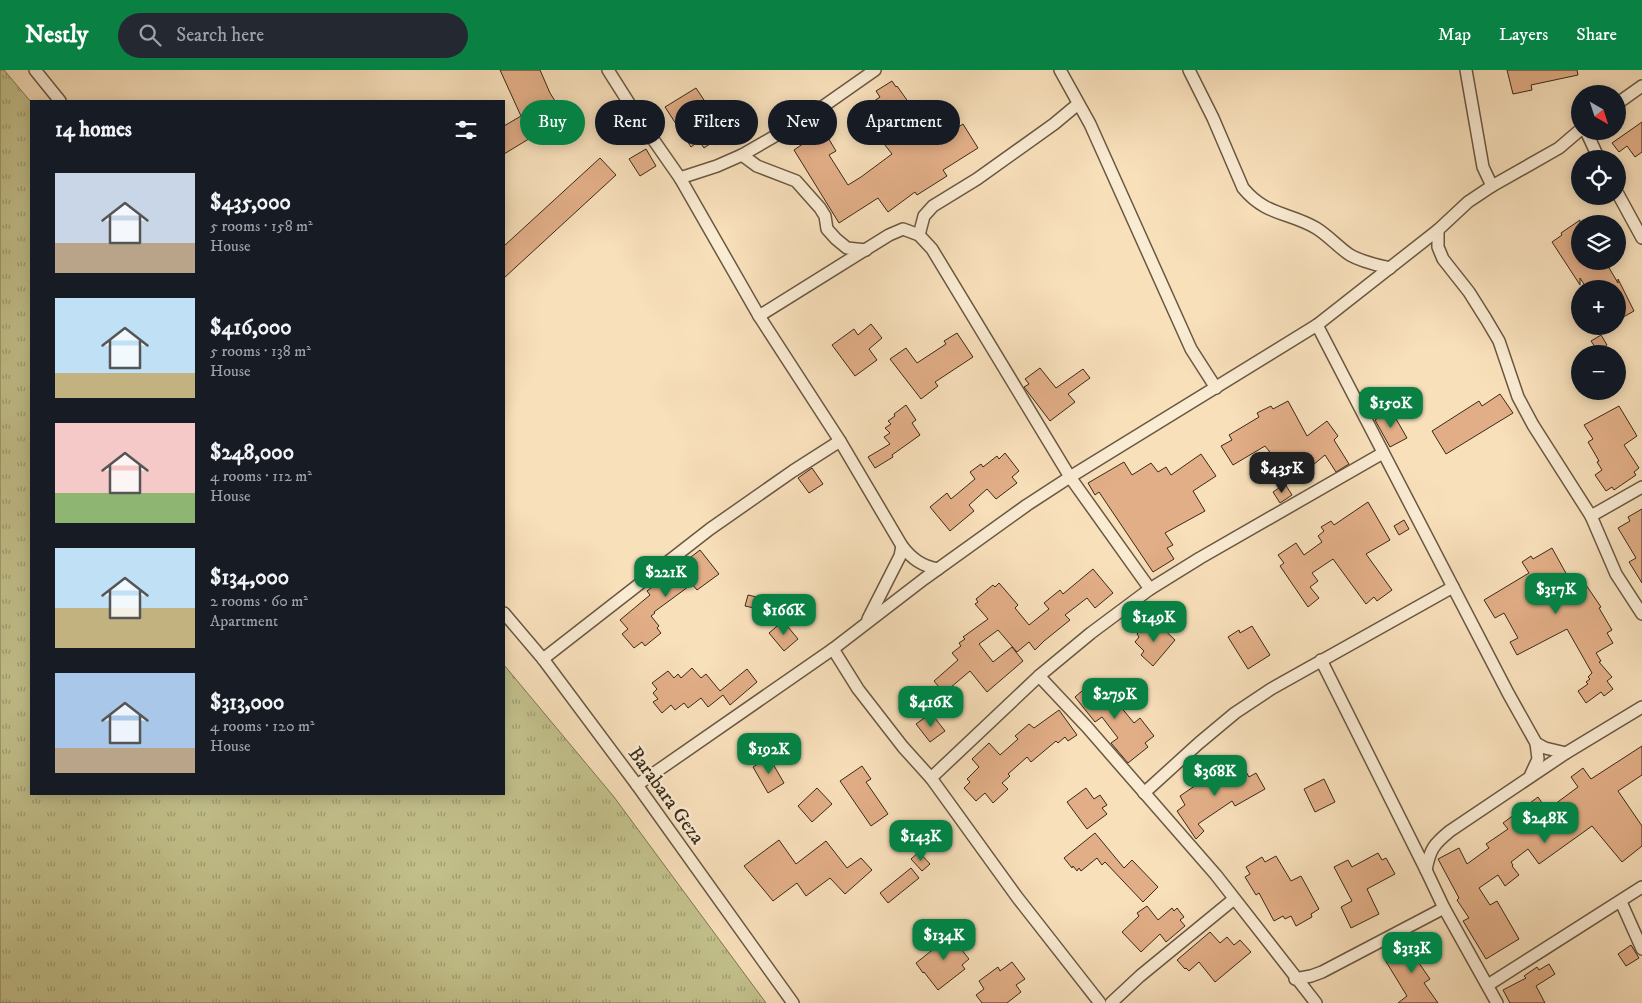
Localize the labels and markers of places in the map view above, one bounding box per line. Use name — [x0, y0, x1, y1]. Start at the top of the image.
pin: $150K — [1356, 386, 1426, 429]
pin: $435K — [1247, 452, 1317, 494]
pin: $221K — [631, 556, 701, 598]
pin: $317K — [1521, 572, 1591, 615]
pin: $166K — [749, 594, 819, 636]
pin: $149K — [1119, 600, 1189, 643]
pin: $279K — [1080, 678, 1150, 720]
pin: $416K — [896, 686, 966, 728]
pin: $192K — [734, 732, 804, 775]
pin: $368K — [1180, 754, 1250, 797]
pin: $248K — [1510, 802, 1580, 844]
pin: $143K — [886, 820, 956, 862]
pin: $134K — [909, 918, 979, 961]
pin: $313K — [1377, 932, 1447, 974]

